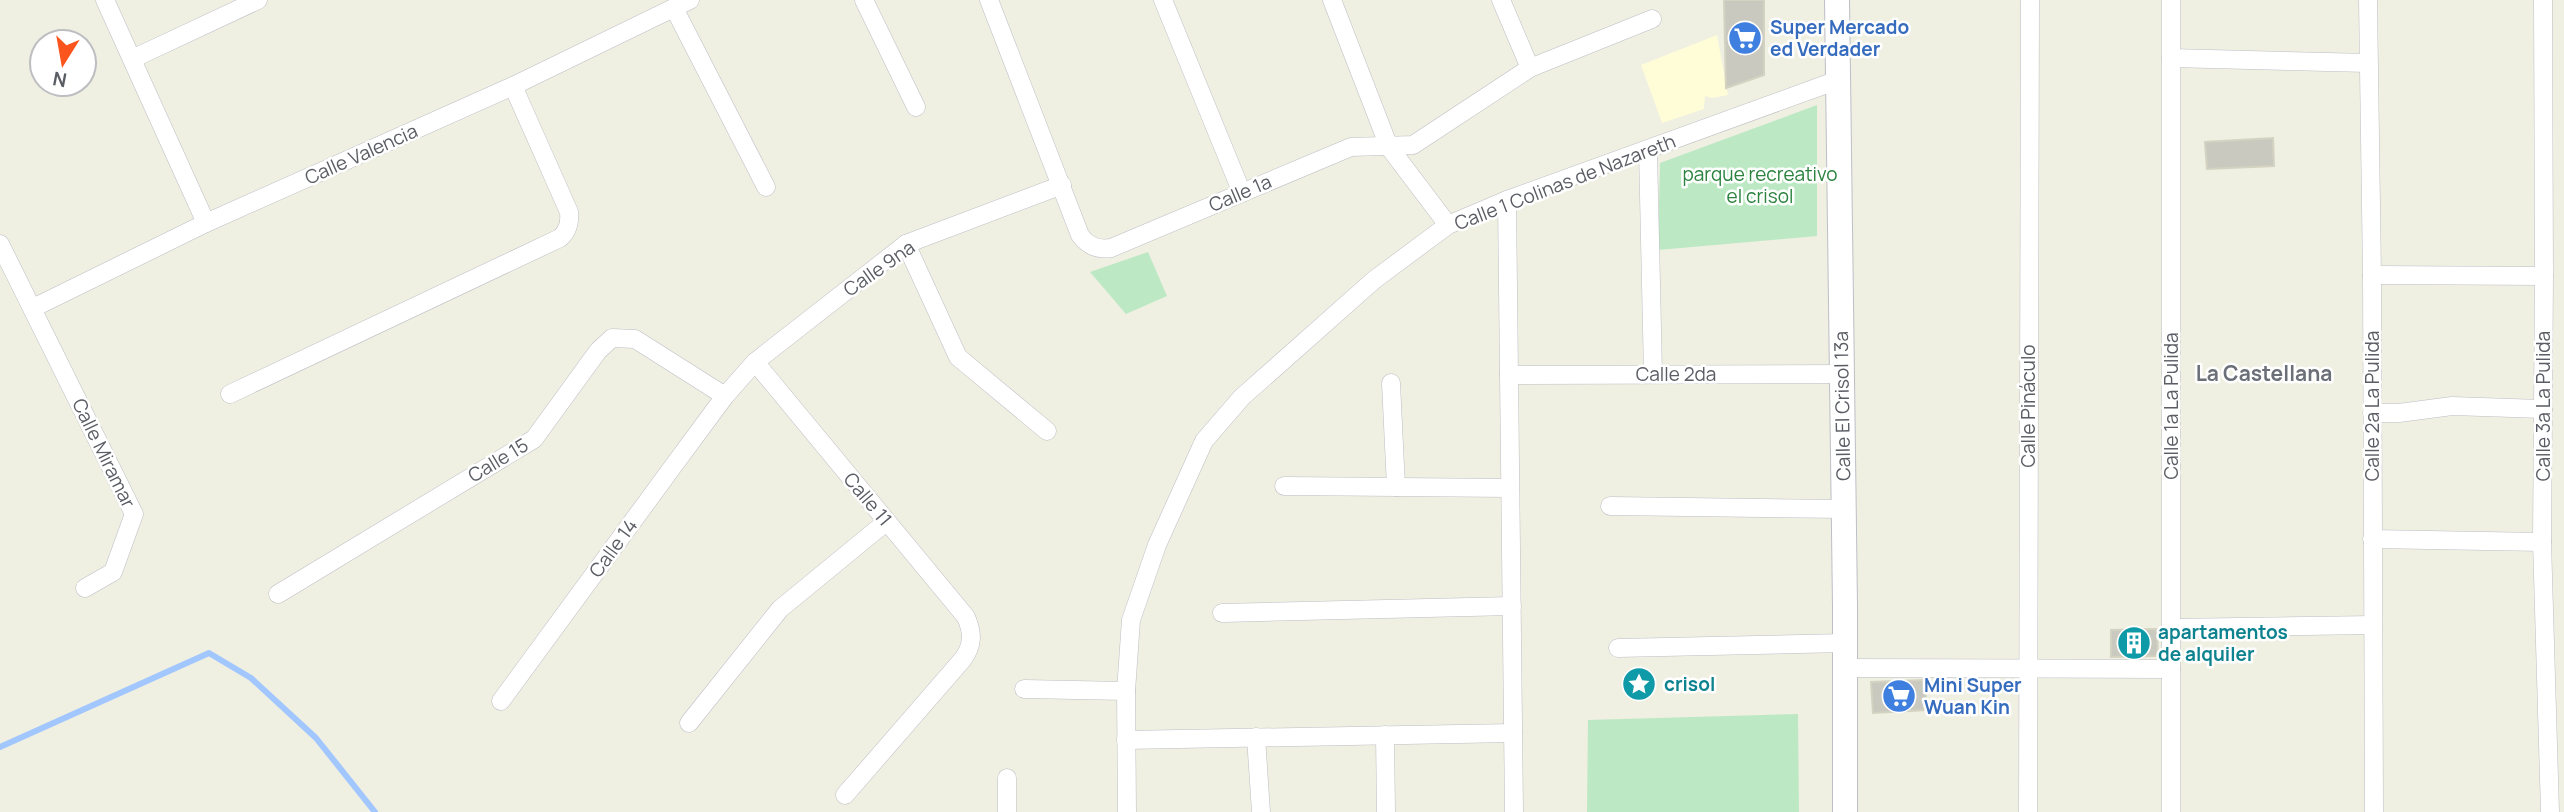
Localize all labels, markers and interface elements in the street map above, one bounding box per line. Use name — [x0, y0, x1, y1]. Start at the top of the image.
place label: Super Mercado ed Verdader — [1770, 14, 1909, 62]
supermarket icon: Super Mercado ed Verdader — [1726, 19, 1764, 57]
north arrow — [28, 28, 98, 98]
text: N — [51, 66, 69, 94]
street label: Calle Valencia — [301, 118, 421, 190]
street label: Calle 1 Colinas de Nazareth — [1451, 128, 1679, 236]
park label: parque recreativo el crisol — [1682, 161, 1838, 209]
street label: Calle 1a — [1205, 168, 1275, 218]
street label: Calle 9na — [838, 234, 920, 302]
street label: Calle El Crisol 13a — [1828, 331, 1856, 481]
street label: Calle 2a La Pulida — [2359, 331, 2385, 481]
street label: Calle 3a La Pulida — [2530, 331, 2556, 481]
street label: Calle 1a La Pulida — [2158, 332, 2184, 480]
street label: Calle Pináculo — [2015, 344, 2041, 468]
district label: La Castellana — [2196, 359, 2332, 387]
street label: Calle 2da — [1636, 361, 1716, 387]
street label: Calle Miramar — [66, 394, 142, 512]
street label: Calle 15 — [463, 432, 533, 488]
street label: Calle 11 — [838, 467, 898, 531]
street label: Calle 14 — [583, 513, 643, 583]
place label: apartamentos de alquiler — [2158, 619, 2288, 667]
building icon: apartamentos de alquiler — [2115, 624, 2153, 662]
place icon: crisol — [1620, 665, 1658, 703]
place label: crisol — [1664, 671, 1715, 697]
place label: Mini Super Wuan Kin — [1924, 672, 2022, 720]
supermarket icon: Mini Super Wuan Kin — [1880, 677, 1918, 715]

